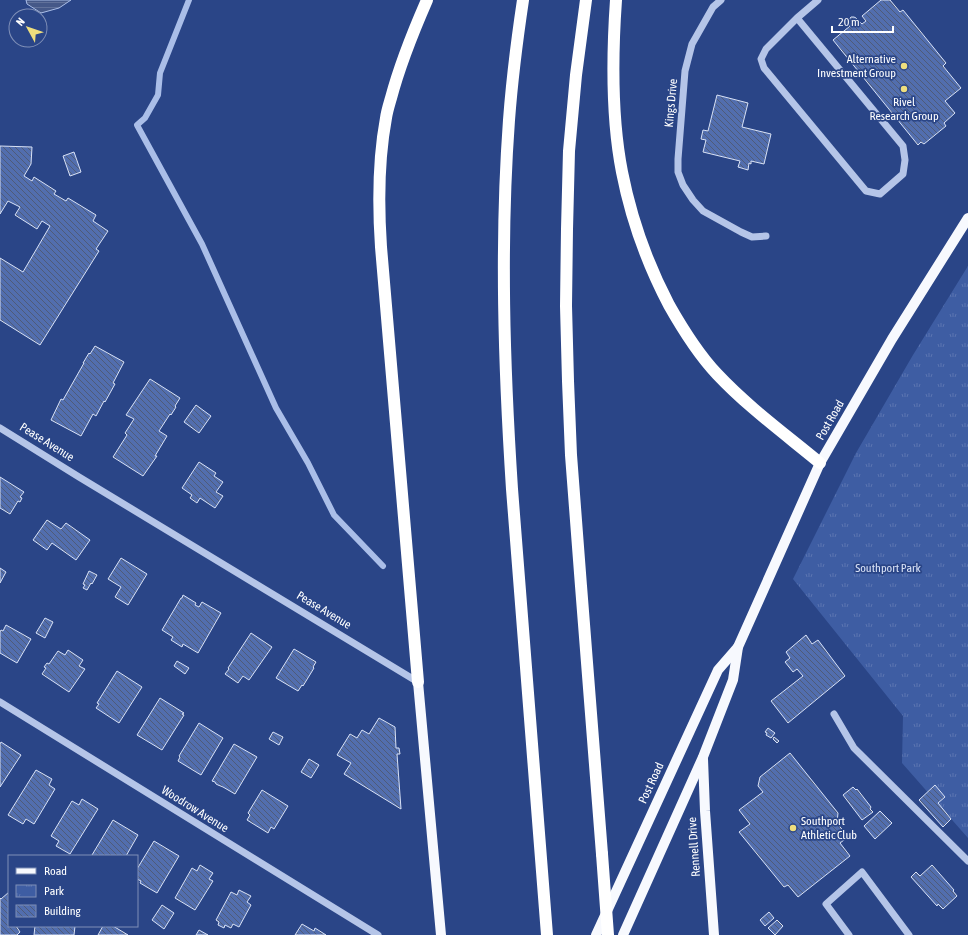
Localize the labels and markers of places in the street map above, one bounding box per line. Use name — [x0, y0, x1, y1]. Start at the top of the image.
place label: Alternative Investment Group — [817, 52, 896, 80]
marker: Alternative Investment Group — [899, 61, 909, 71]
marker: Rivel Research Group — [899, 84, 909, 94]
place label: Rivel Research Group — [869, 95, 939, 123]
place label: Southport Athletic Club — [801, 814, 857, 842]
marker: Southport Athletic Club — [788, 823, 798, 833]

